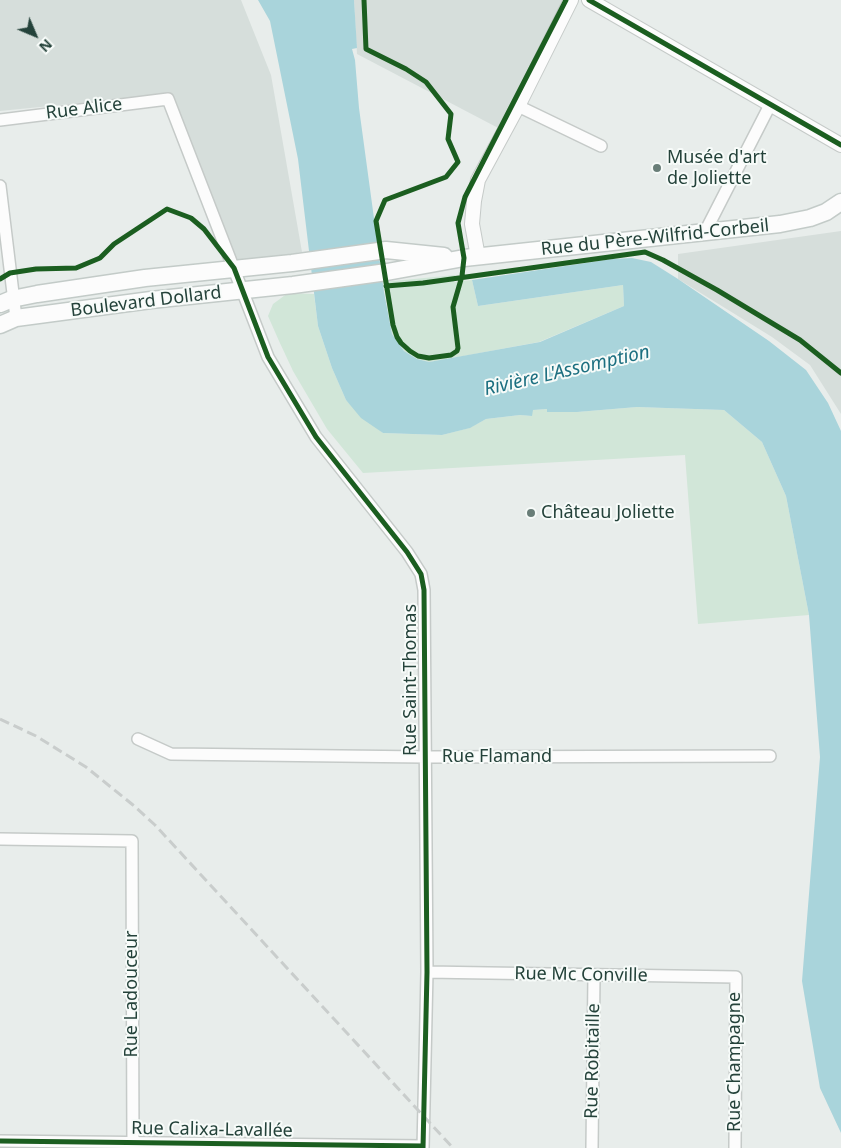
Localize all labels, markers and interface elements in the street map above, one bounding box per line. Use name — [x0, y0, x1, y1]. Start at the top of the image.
north arrow — [10, 10, 60, 60]
text: N — [35, 35, 57, 57]
street label: Rue Alice — [45, 94, 123, 124]
place label: Musée d'art de Joliette — [667, 147, 766, 190]
marker: Musée d'art de Joliette — [651, 162, 663, 174]
street label: Rue du Père-Wilfrid-Corbeil — [540, 215, 770, 261]
street label: Boulevard Dollard — [69, 282, 223, 322]
water label: Rivière L'Assomption — [482, 341, 652, 401]
place label: Château Joliette — [541, 502, 675, 524]
marker: Château Joliette — [525, 507, 537, 519]
street label: Rue Saint-Thomas — [400, 604, 422, 756]
street label: Rue Flamand — [442, 746, 552, 768]
street label: Rue Ladouceur — [121, 930, 143, 1058]
street label: Rue Mc Conville — [514, 963, 648, 987]
street label: Rue Champagne — [724, 992, 746, 1132]
street label: Rue Robitaille — [581, 1003, 605, 1119]
street label: Rue Calixa-Lavallée — [131, 1118, 293, 1142]

